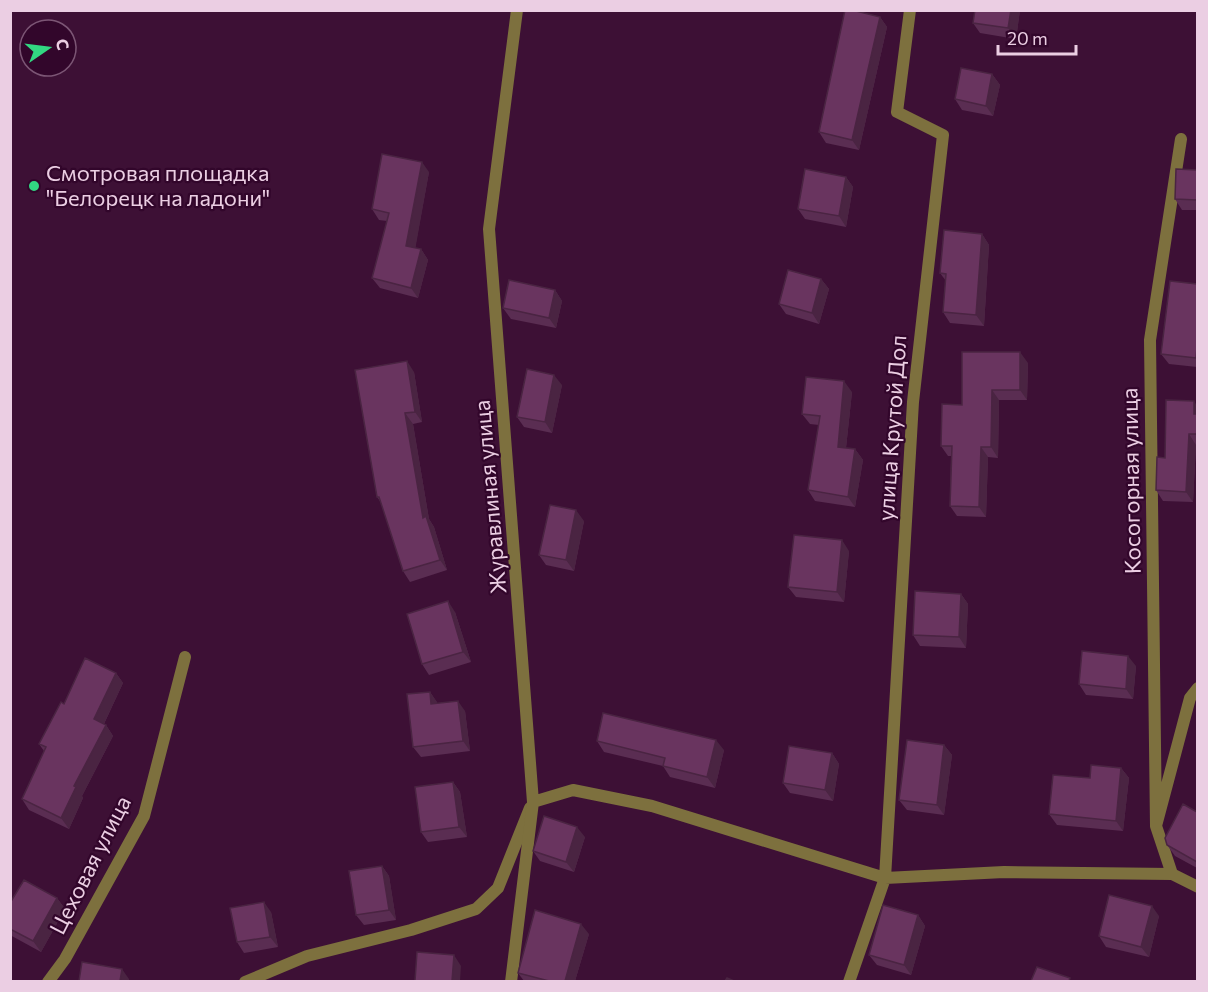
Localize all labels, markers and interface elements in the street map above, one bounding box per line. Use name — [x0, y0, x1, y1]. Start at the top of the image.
north arrow — [18, 18, 78, 78]
scale bar — [998, 18, 1076, 56]
text: 20 m — [1007, 27, 1048, 49]
text: С — [52, 37, 74, 52]
place label: Смотровая площадка "Белорецк на ладони" — [46, 159, 270, 211]
marker: Смотровая площадка "Белорецк на ладони" — [27, 179, 41, 193]
street label: улица Крутой Дол — [872, 334, 911, 522]
street label: Косогорная улица — [1115, 388, 1146, 574]
street label: Журавлиная улица — [468, 399, 511, 595]
street label: Цеховая улица — [43, 791, 136, 939]

